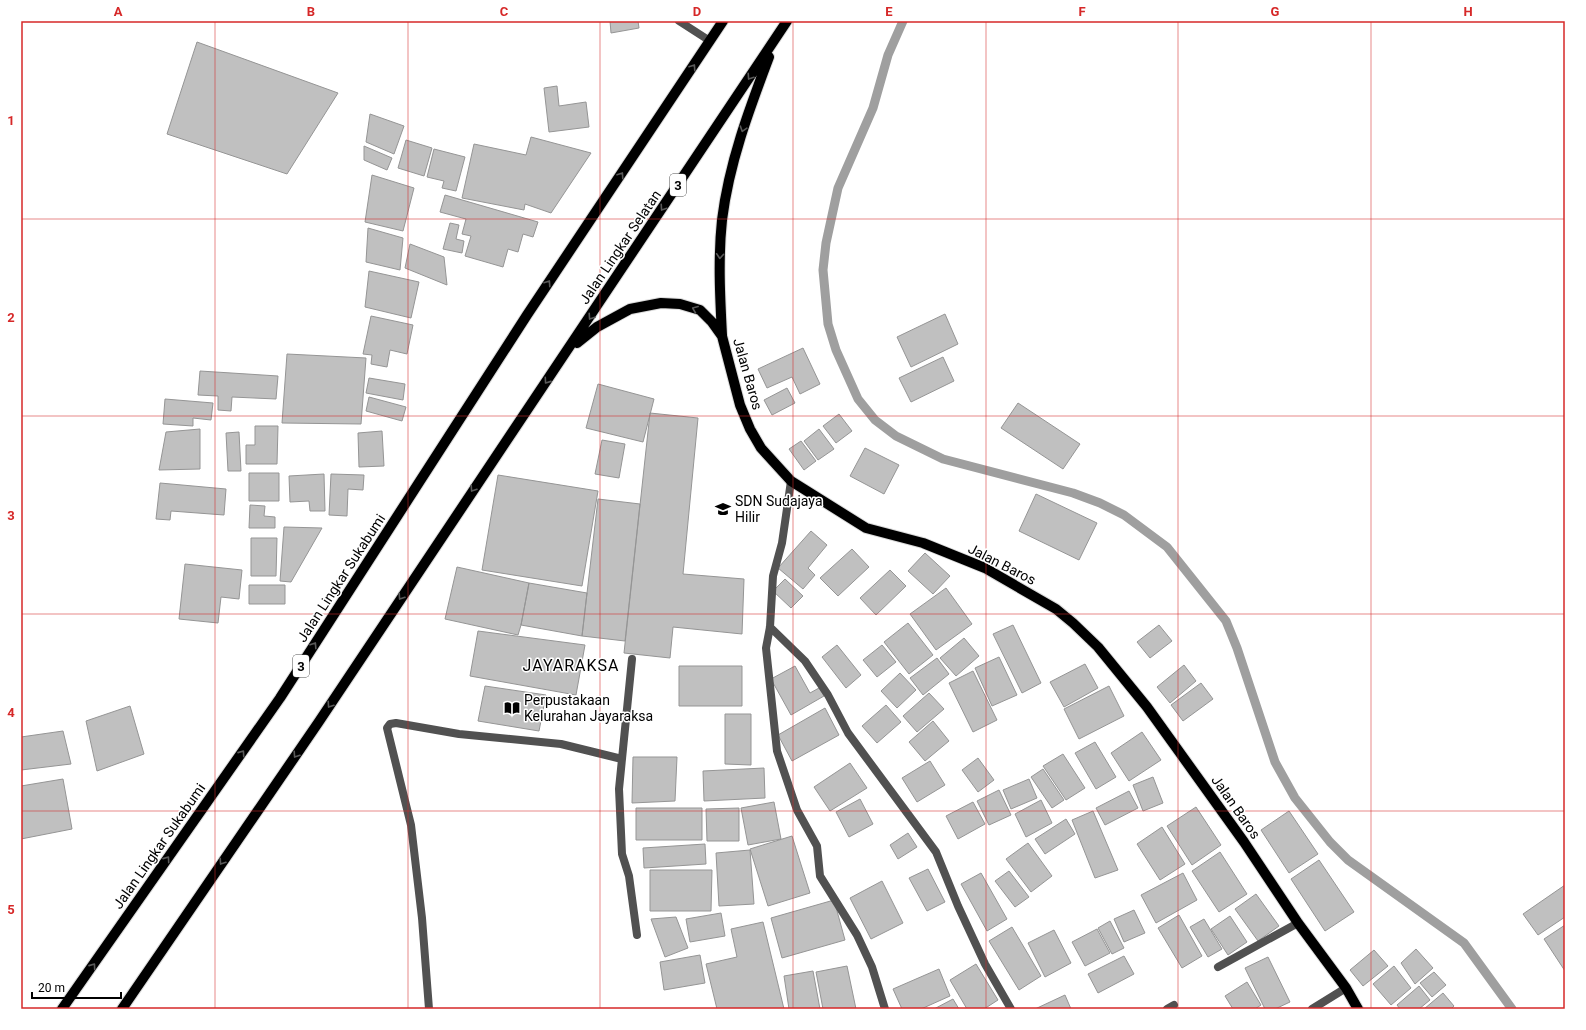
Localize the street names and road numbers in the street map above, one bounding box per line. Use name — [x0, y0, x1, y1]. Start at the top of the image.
road number: 3 — [670, 174, 686, 196]
street label: Jalan Lingkar Selatan — [576, 187, 664, 307]
street label: Jalan Baros — [730, 336, 766, 412]
street label: Jalan Lingkar Sukabumi — [294, 511, 388, 645]
street label: Jalan Baros — [966, 540, 1038, 588]
road number: 3 — [293, 655, 309, 677]
street label: Jalan Baros — [1208, 772, 1264, 842]
street label: Jalan Lingkar Sukabumi — [110, 780, 208, 912]

